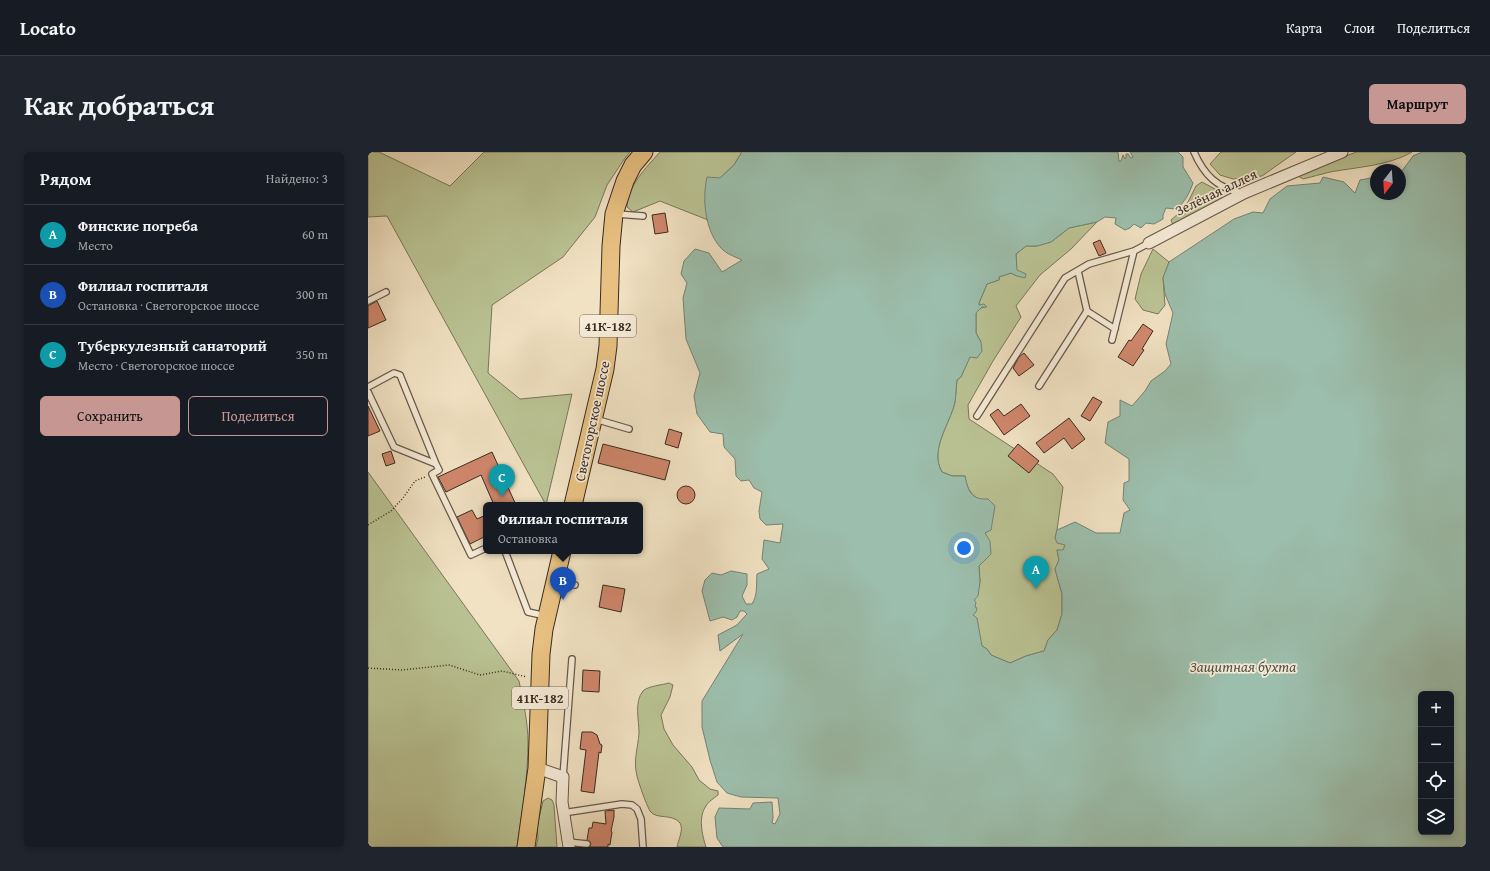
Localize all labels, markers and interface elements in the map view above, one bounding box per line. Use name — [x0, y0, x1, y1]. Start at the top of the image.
text: Locato — [20, 14, 76, 42]
text: Карта — [1286, 18, 1322, 38]
text: Слои — [1344, 18, 1375, 38]
text: Поделиться — [1397, 18, 1470, 38]
text: Как добраться — [24, 84, 214, 125]
button: Маршрут — [1369, 84, 1466, 124]
street label: Зелёная аллея — [1172, 164, 1260, 220]
north arrow — [1370, 164, 1406, 200]
text: Рядом — [40, 166, 91, 191]
text: Найдено: 3 — [266, 169, 328, 188]
text: Финские погреба — [78, 215, 198, 236]
text: A — [49, 225, 57, 244]
text: 60 m — [302, 225, 328, 244]
text: Место — [78, 236, 113, 255]
text: Филиал госпиталя — [78, 275, 208, 296]
text: B — [49, 285, 57, 304]
text: 300 m — [296, 285, 328, 304]
text: Остановка · Светогорское шоссе — [78, 296, 259, 315]
road number: 41К-182 — [580, 315, 636, 337]
text: Туберкулезный санаторий — [78, 335, 267, 356]
text: C — [49, 345, 57, 364]
text: 350 m — [296, 345, 328, 364]
text: Место · Светогорское шоссе — [78, 356, 235, 375]
street label: Светогорское шоссе — [569, 359, 615, 483]
button: Сохранить — [40, 396, 180, 436]
button: Поделиться — [188, 396, 328, 436]
pin: C — [489, 464, 515, 497]
popup — [483, 502, 643, 554]
text: Филиал госпиталя — [498, 508, 628, 529]
text: Остановка — [498, 529, 558, 548]
your location — [954, 538, 974, 558]
pin: A — [1023, 556, 1049, 589]
pin: B — [550, 567, 576, 600]
water label: Защитная бухта — [1190, 656, 1296, 677]
road number: 41К-182 — [512, 687, 568, 709]
map controls — [1418, 691, 1454, 835]
button: + — [1418, 691, 1454, 727]
button: − — [1418, 727, 1454, 763]
button: locate — [1418, 763, 1454, 799]
button: layers — [1418, 799, 1454, 835]

